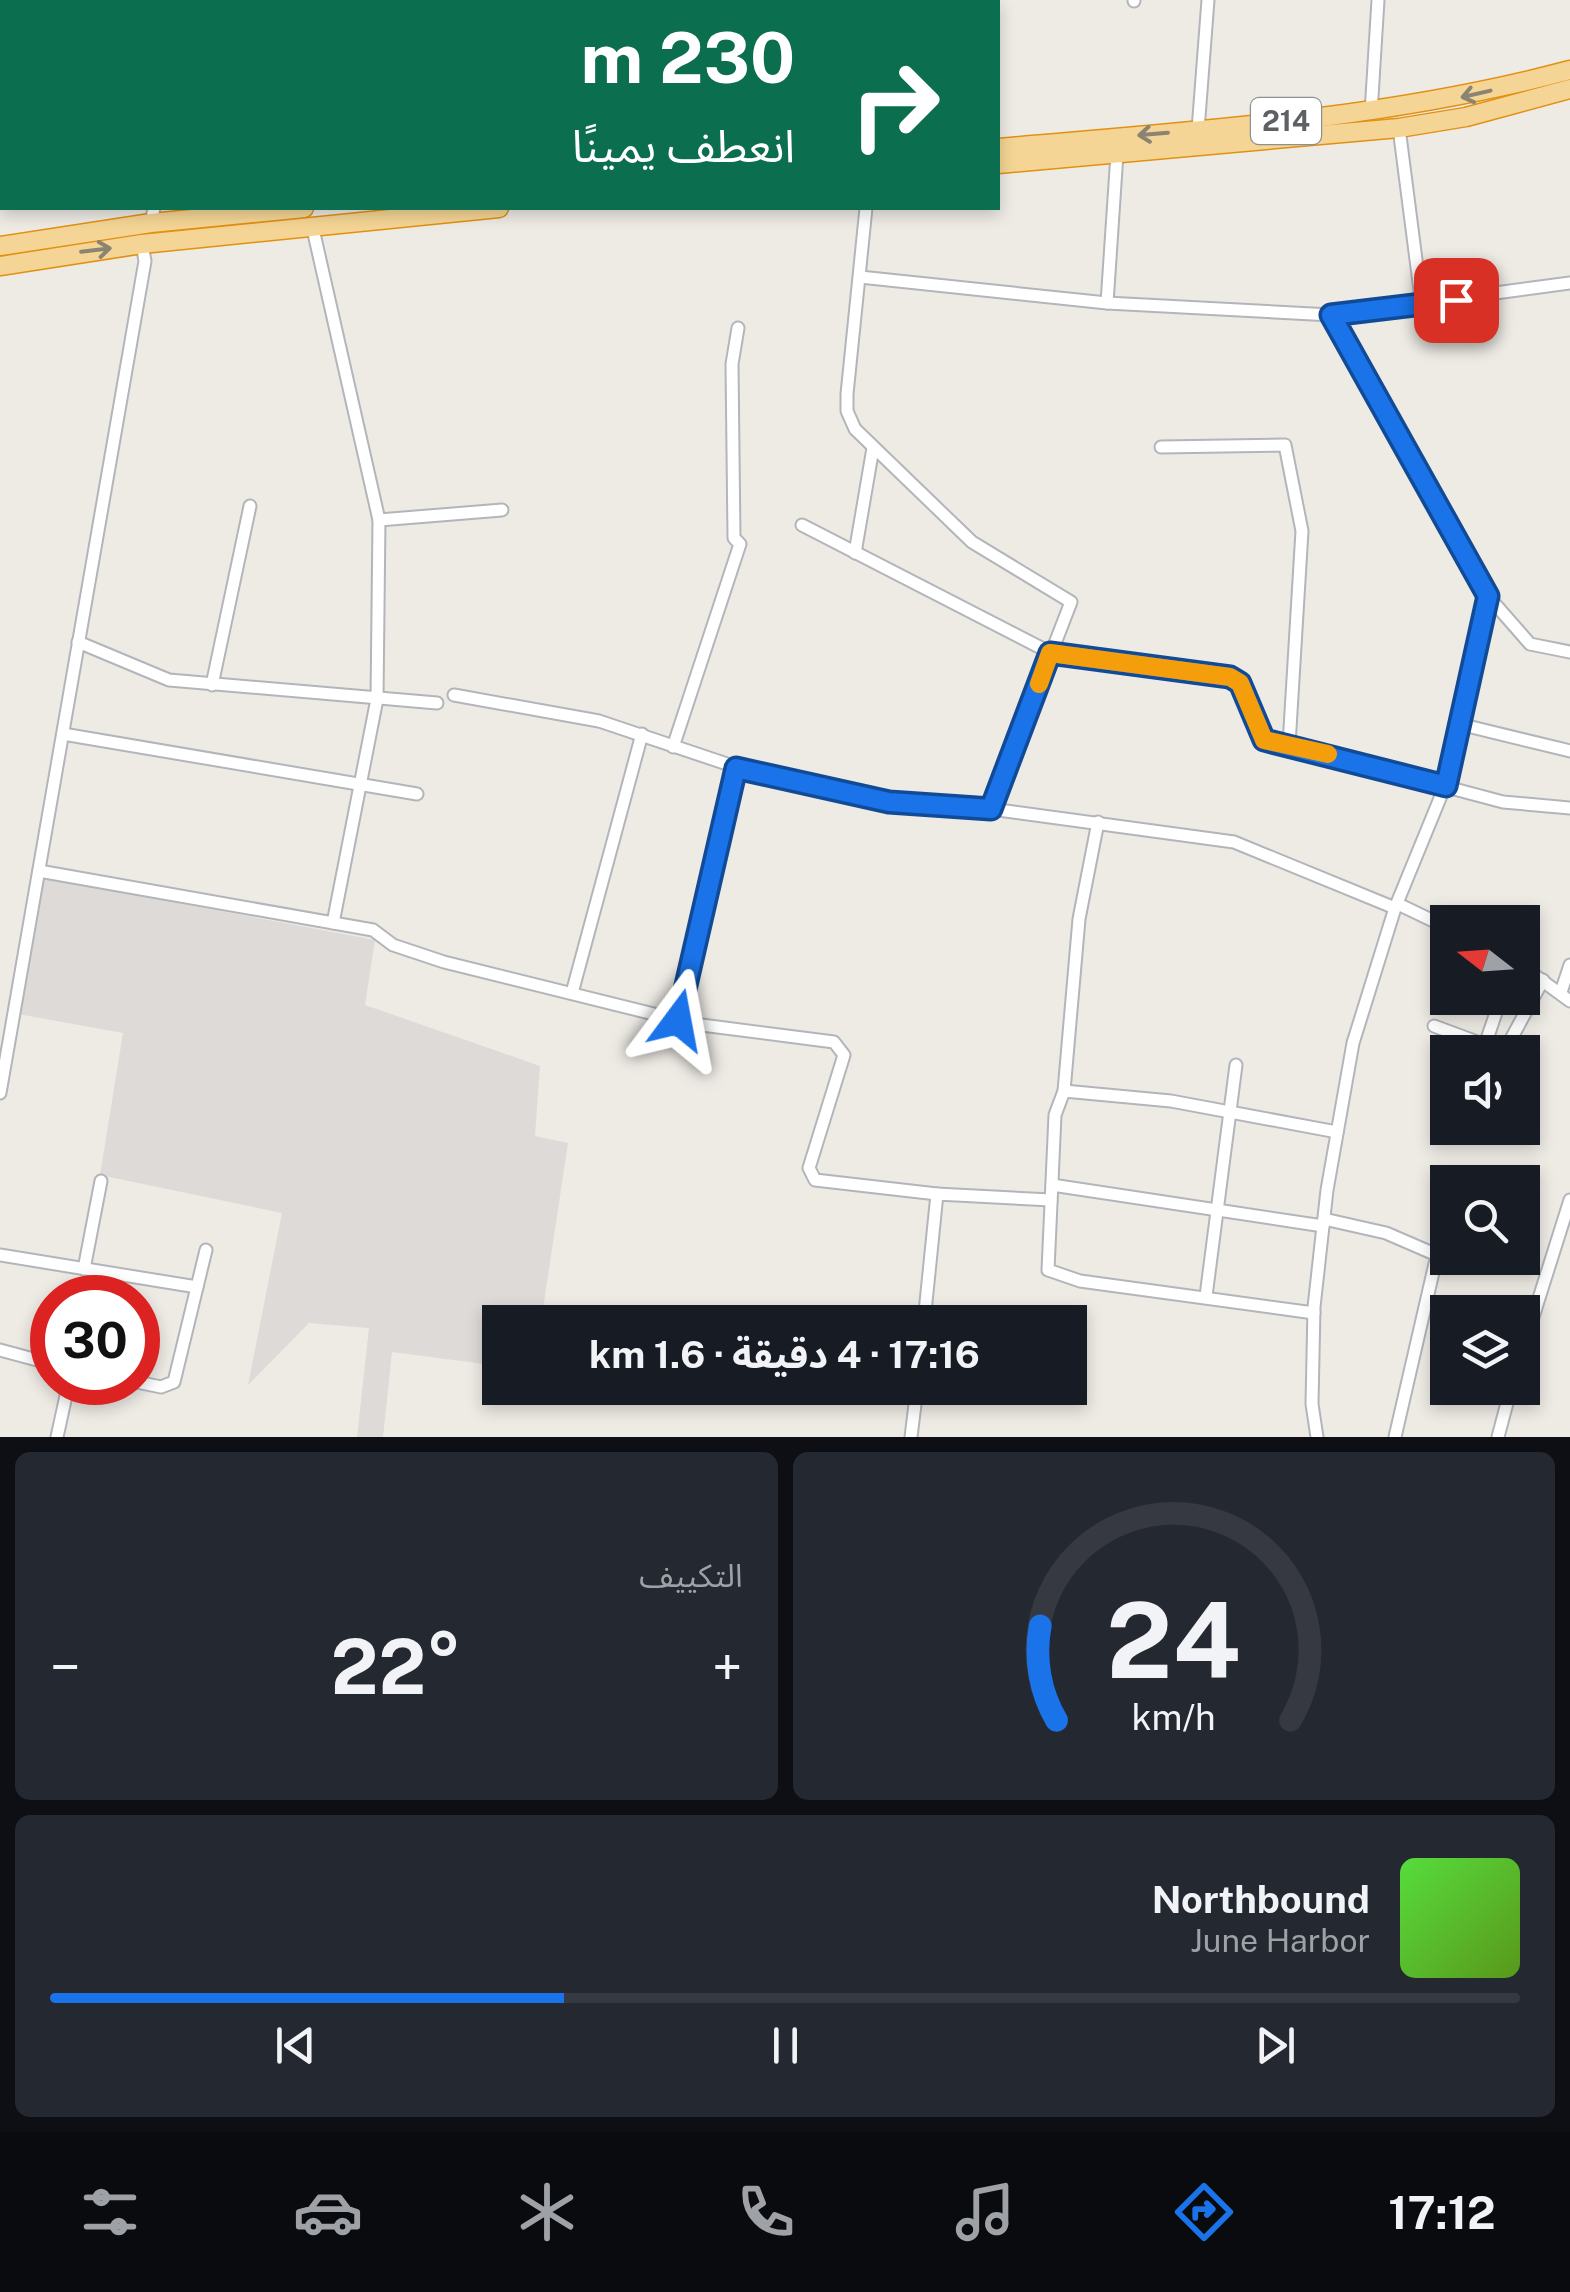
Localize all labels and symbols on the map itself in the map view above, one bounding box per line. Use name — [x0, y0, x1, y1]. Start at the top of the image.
one-way arrow — [1461, 86, 1493, 104]
road number: 214 — [1251, 98, 1321, 144]
one-way arrow — [1138, 125, 1170, 144]
one-way arrow — [80, 241, 112, 259]
pin — [1414, 258, 1499, 343]
north arrow — [1430, 905, 1540, 1015]
position arrow — [626, 968, 730, 1072]
speed limit sign: 30 — [30, 1275, 160, 1405]

